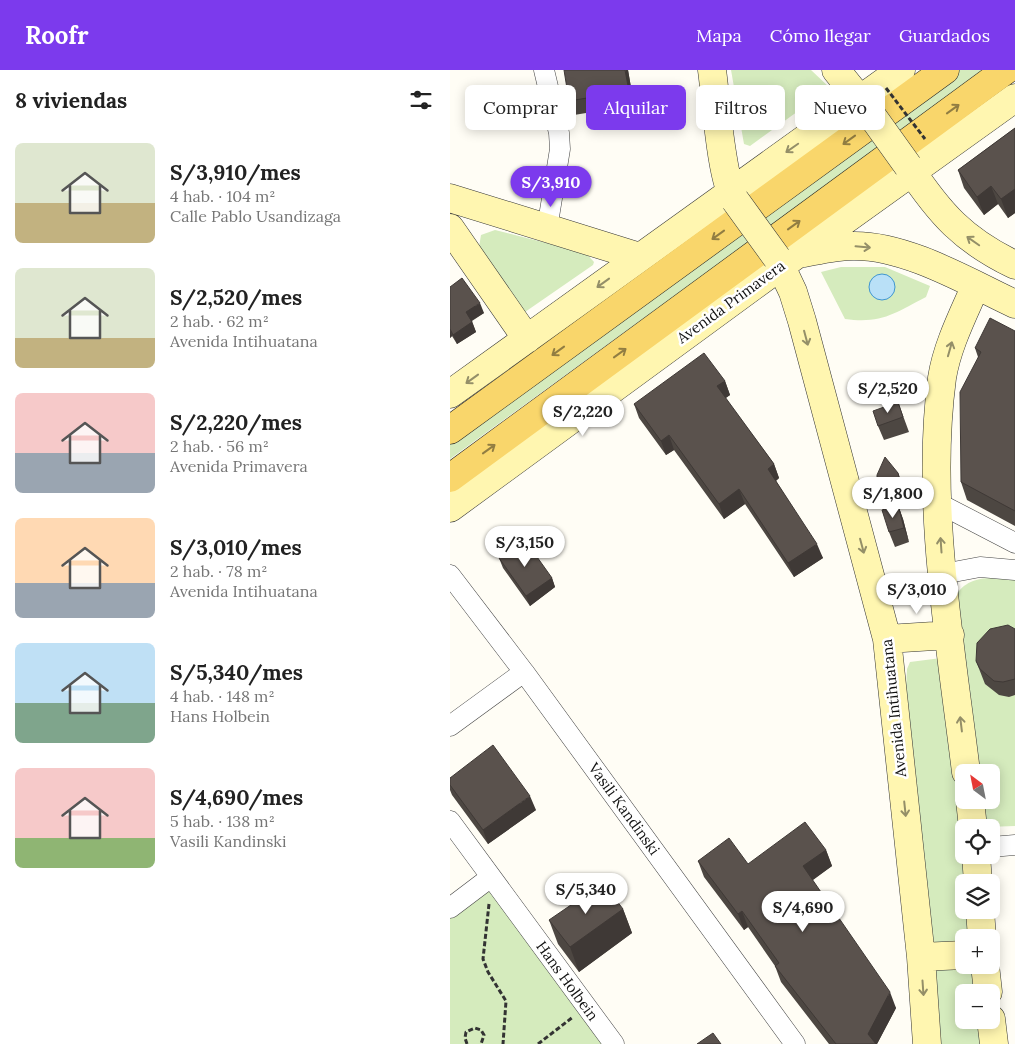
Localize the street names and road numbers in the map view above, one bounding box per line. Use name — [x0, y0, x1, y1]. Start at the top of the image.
street label: Avenida Primavera — [672, 256, 789, 348]
street label: Avenida Intihuatana — [877, 638, 910, 779]
street label: Vasili Kandinski — [584, 758, 664, 858]
street label: Hans Holbein — [532, 937, 603, 1024]

